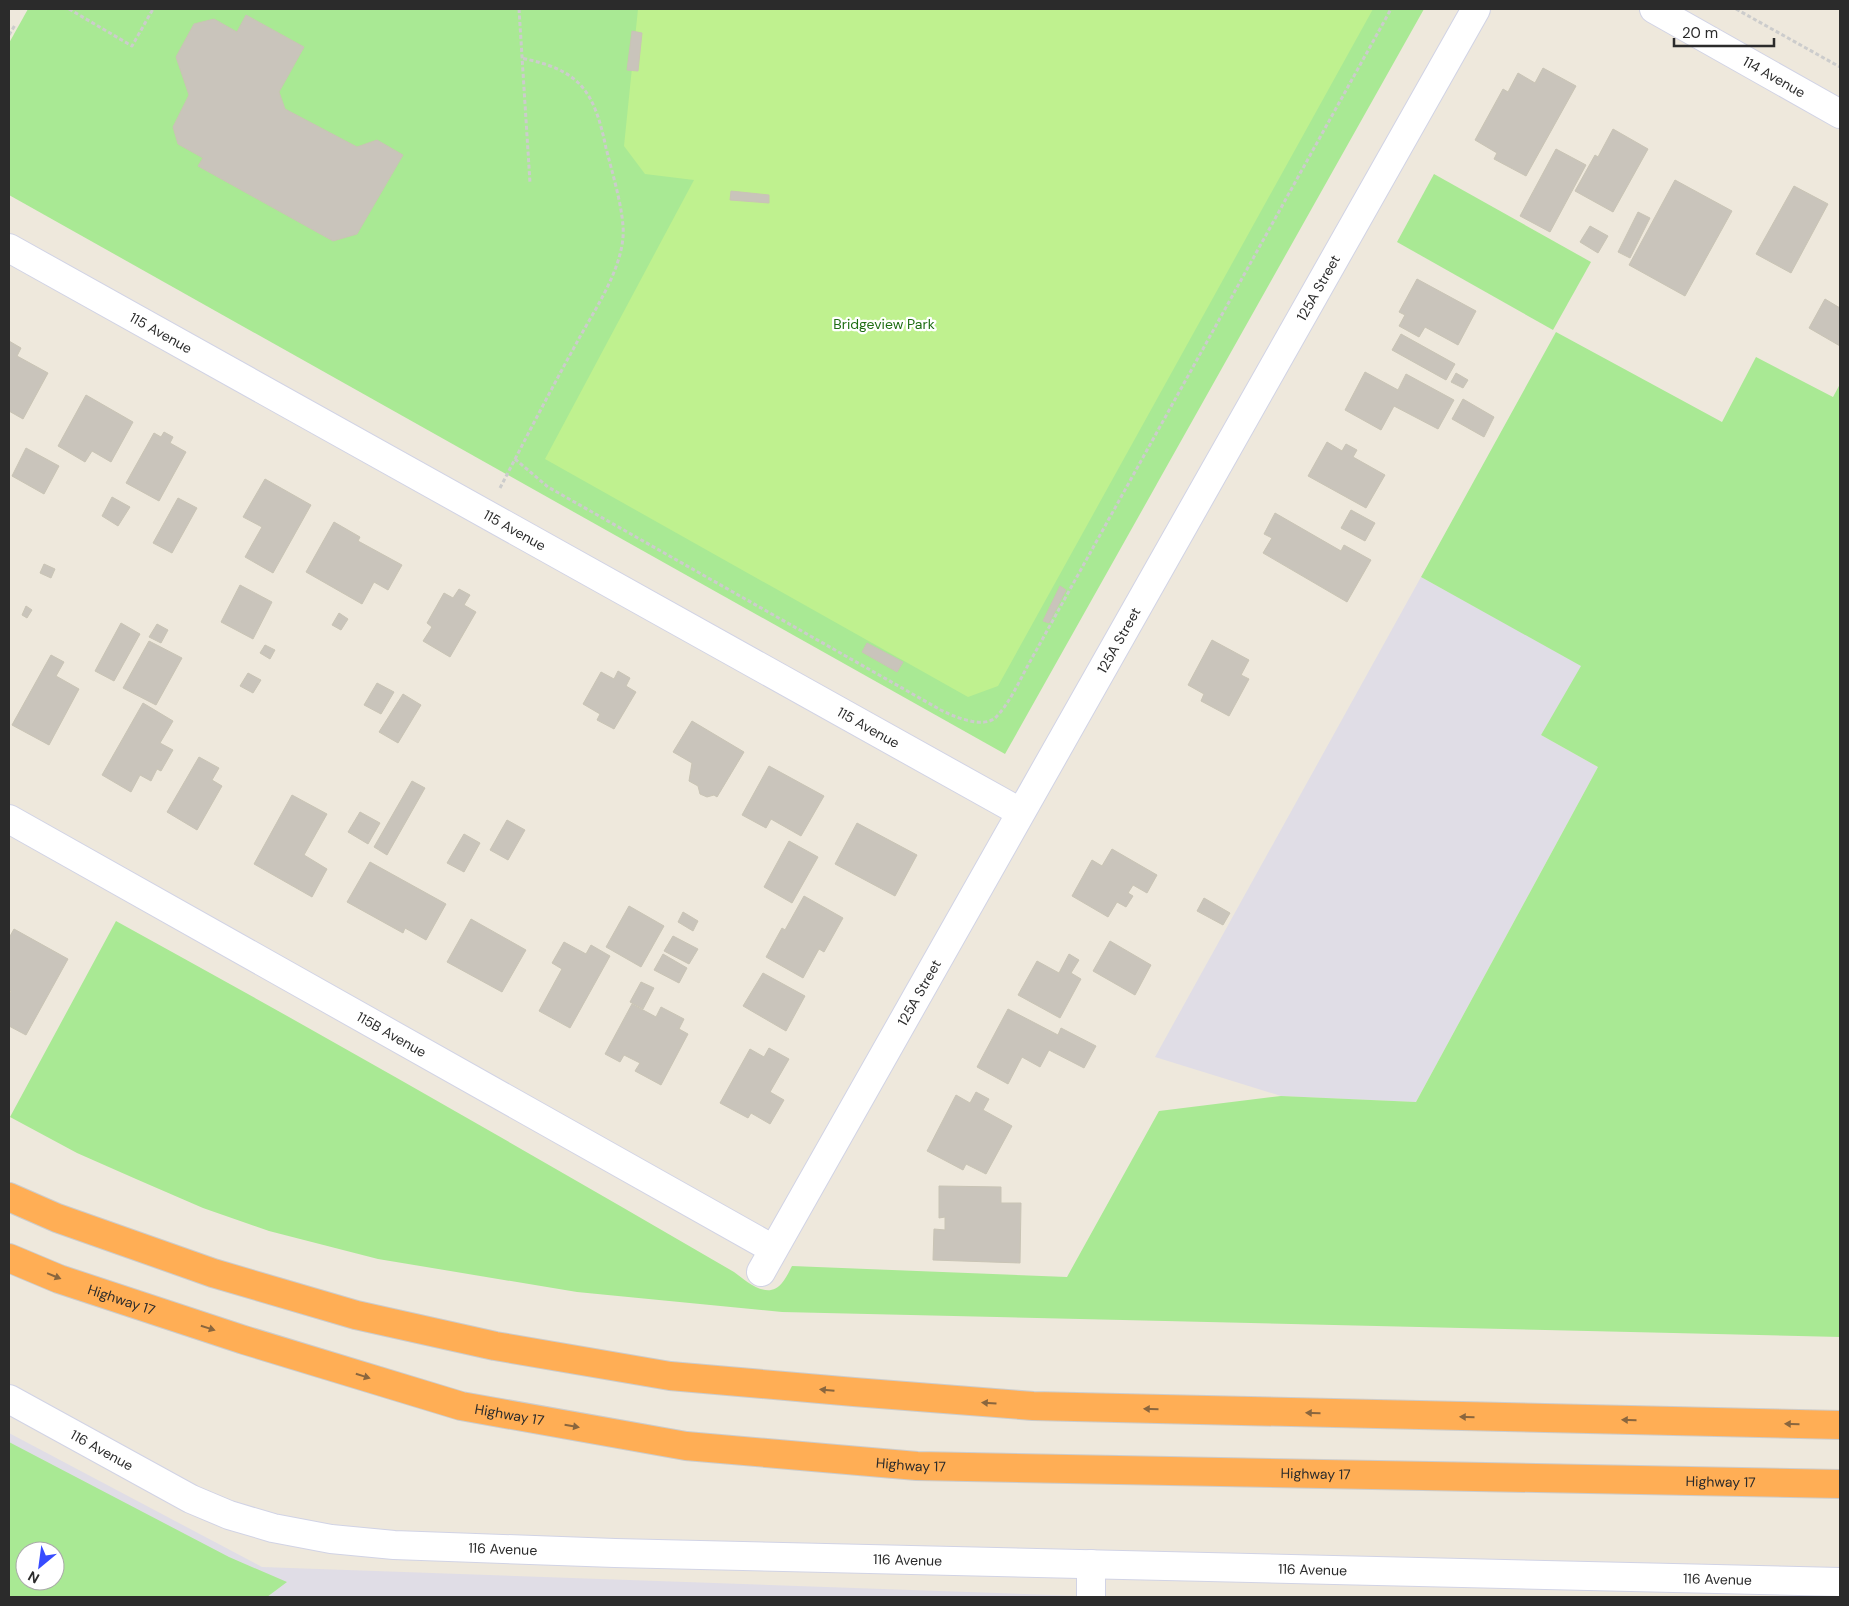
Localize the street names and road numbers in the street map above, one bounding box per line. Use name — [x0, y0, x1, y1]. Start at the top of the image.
street label: 114 Avenue — [1740, 52, 1809, 102]
street label: 125A Street — [1292, 252, 1344, 324]
street label: 115 Avenue — [127, 308, 195, 357]
street label: 115 Avenue — [480, 505, 549, 555]
street label: 125A Street — [1093, 604, 1145, 676]
street label: 115 Avenue — [834, 703, 903, 752]
street label: 125A Street — [893, 956, 945, 1029]
street label: 115B Avenue — [354, 1008, 430, 1061]
street label: Highway 17 — [85, 1280, 158, 1319]
street label: Highway 17 — [473, 1400, 545, 1430]
street label: 116 Avenue — [67, 1426, 136, 1475]
street label: Highway 17 — [875, 1453, 946, 1476]
street label: Highway 17 — [1281, 1464, 1351, 1483]
street label: Highway 17 — [1685, 1472, 1756, 1491]
street label: 116 Avenue — [468, 1539, 538, 1559]
street label: 116 Avenue — [873, 1550, 942, 1570]
street label: 116 Avenue — [1278, 1560, 1347, 1579]
street label: 116 Avenue — [1683, 1569, 1752, 1589]

